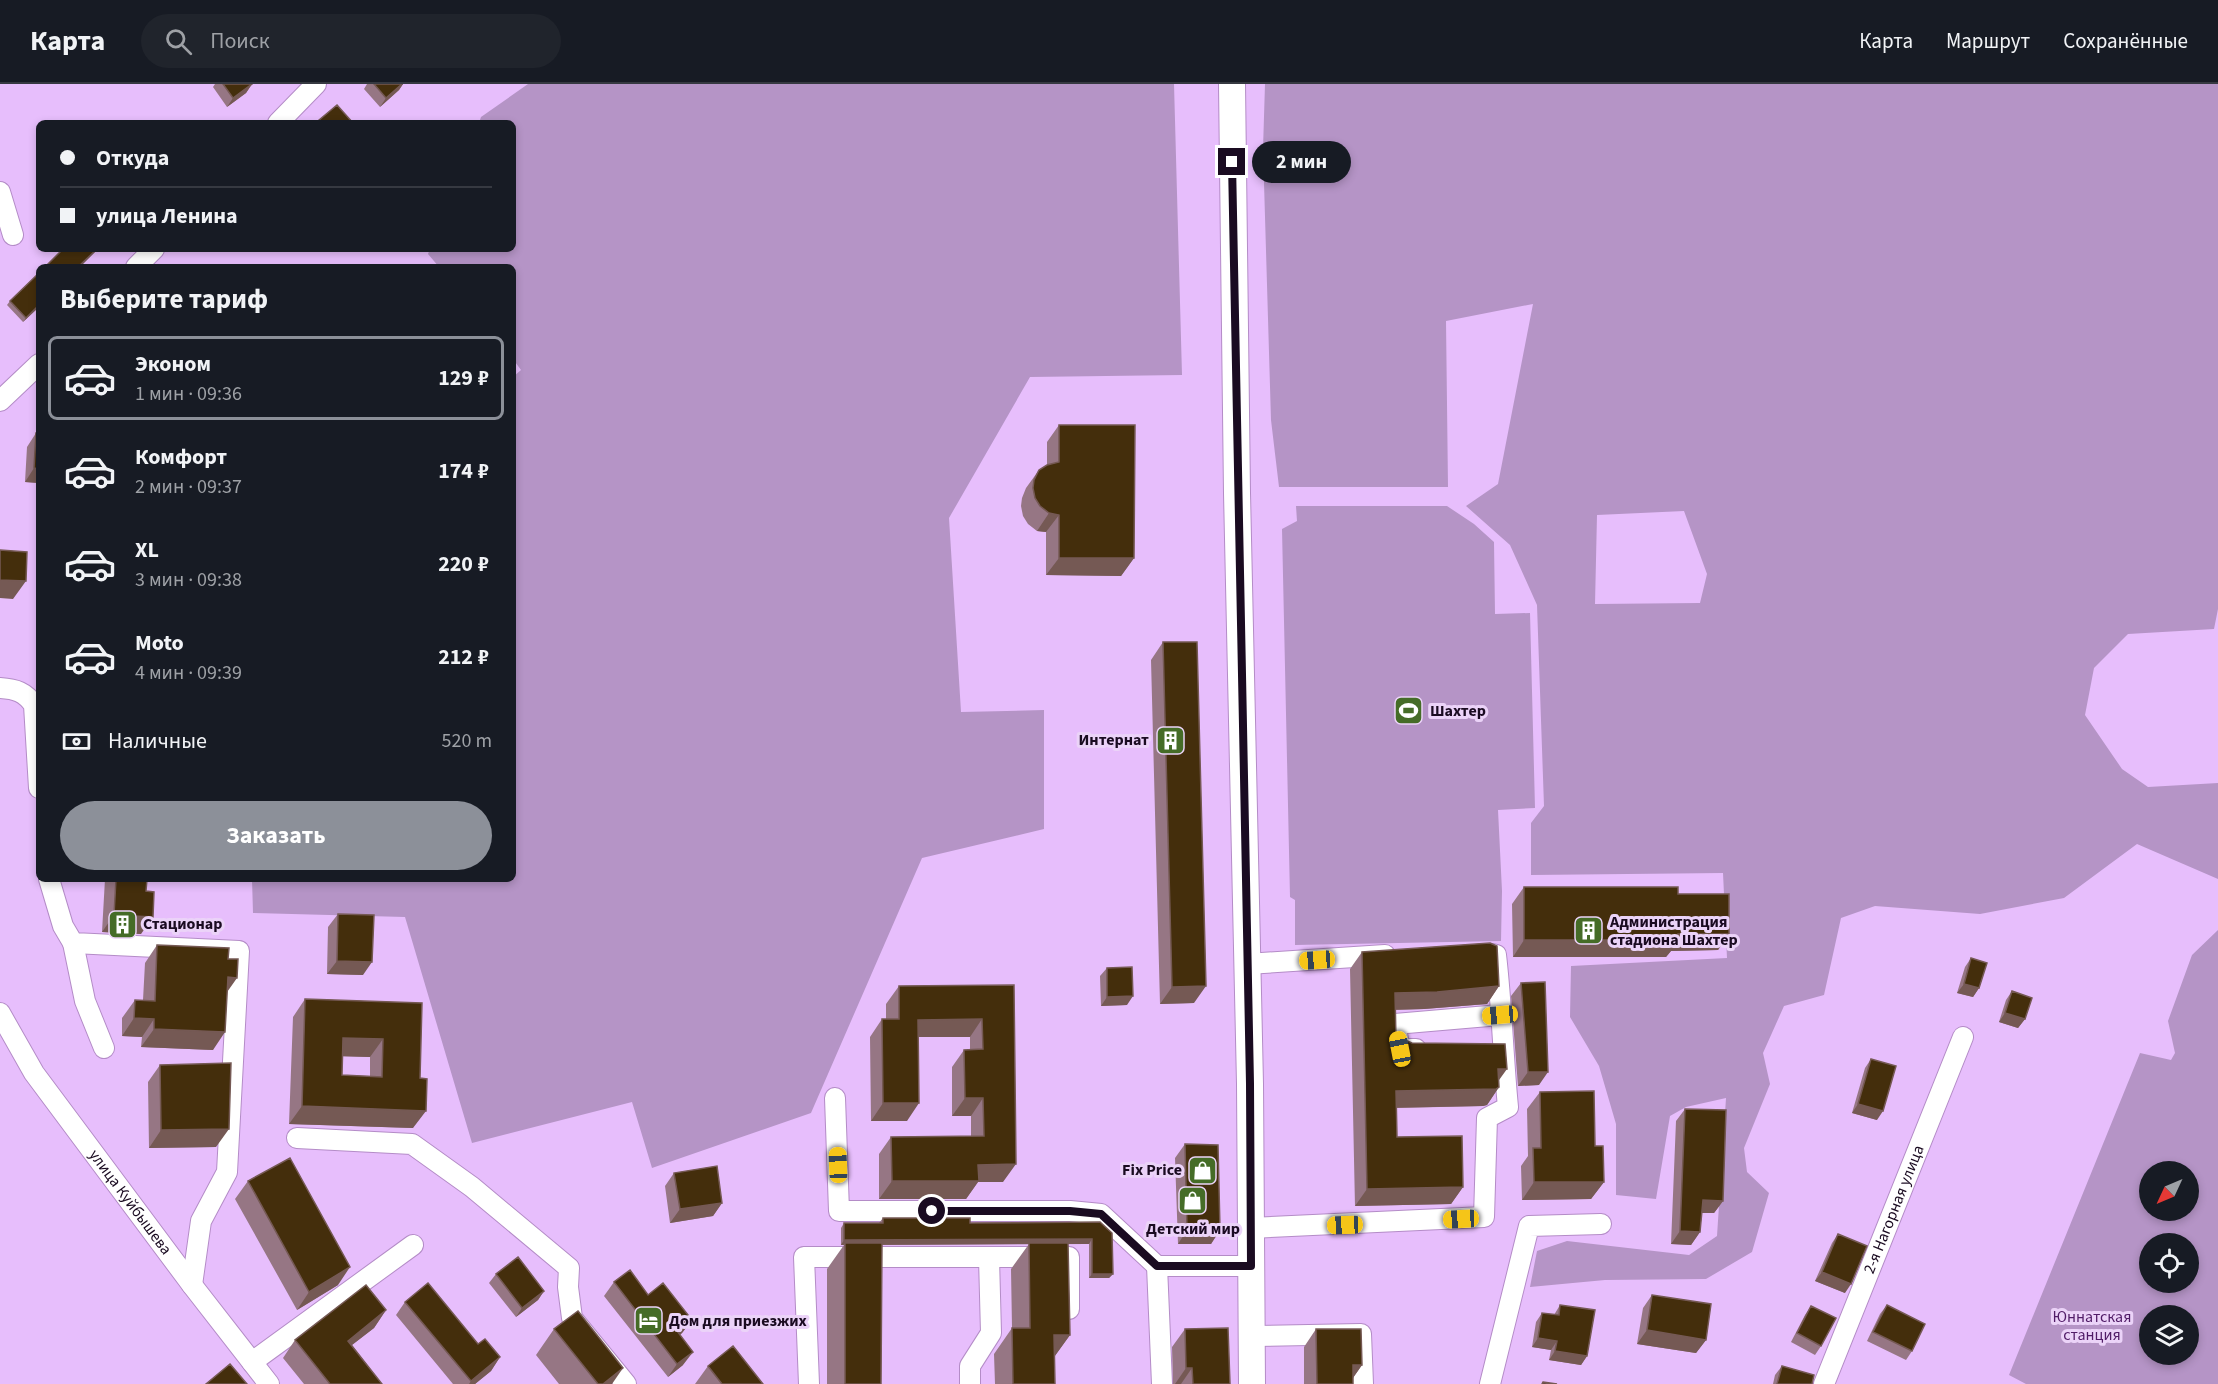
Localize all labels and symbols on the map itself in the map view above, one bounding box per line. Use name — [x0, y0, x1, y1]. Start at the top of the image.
callout: 2 мин — [1253, 141, 1352, 183]
route end — [1218, 148, 1245, 175]
sports icon: Шахтер — [1393, 695, 1425, 727]
place label: Шахтер — [1430, 700, 1486, 722]
building icon: Интернат — [1154, 724, 1186, 756]
place label: Интернат — [1078, 729, 1149, 751]
building icon: Стационар — [106, 908, 138, 940]
place label: Администрация стадиона Шахтер — [1609, 911, 1738, 951]
place label: Стационар — [143, 913, 222, 935]
building icon: Администрация стадиона Шахтер — [1573, 915, 1605, 947]
car — [1298, 950, 1336, 970]
car — [1481, 1004, 1519, 1026]
car — [1388, 1030, 1412, 1068]
street label: 2-я Нагорная улица — [1858, 1142, 1930, 1277]
street label: улица Куйбышева — [84, 1145, 177, 1259]
car — [828, 1147, 848, 1183]
shop icon: Fix Price — [1187, 1154, 1219, 1186]
place label: Fix Price — [1122, 1159, 1182, 1181]
north arrow — [2139, 1161, 2199, 1221]
shop icon: Детский мир — [1177, 1185, 1209, 1217]
route start — [918, 1197, 945, 1224]
car — [1443, 1209, 1479, 1229]
car — [1327, 1215, 1363, 1235]
place label: Детский мир — [1146, 1218, 1240, 1240]
hotel icon: Дом для приезжих — [632, 1305, 664, 1337]
park label: Юннатская станция — [2053, 1306, 2131, 1346]
place label: Дом для приезжих — [669, 1310, 807, 1332]

